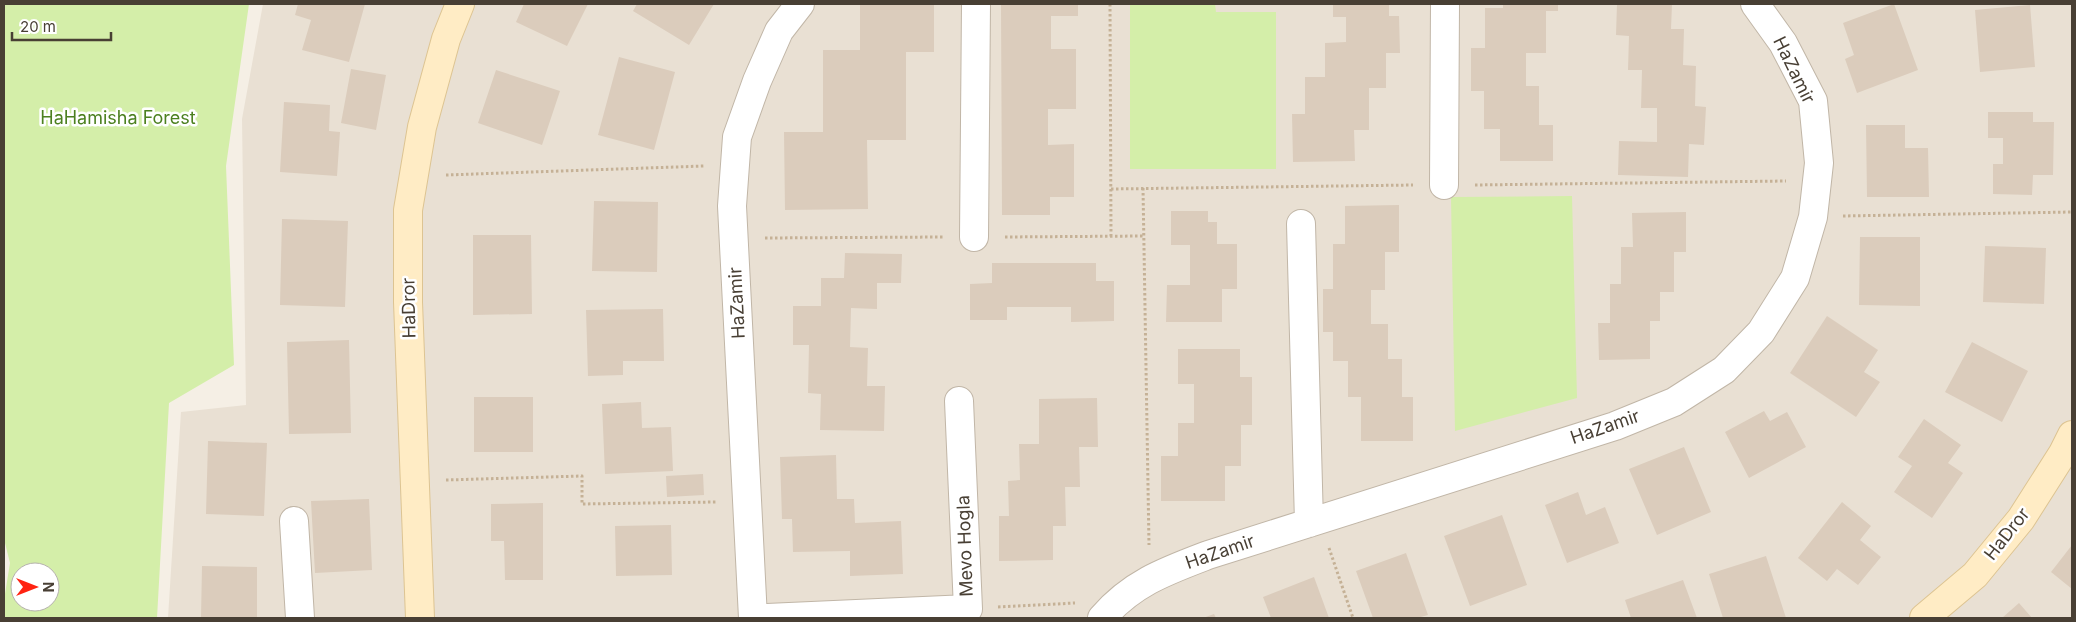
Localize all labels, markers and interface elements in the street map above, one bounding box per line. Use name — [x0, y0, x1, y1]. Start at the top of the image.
scale bar — [12, 10, 111, 42]
text: 20 m — [20, 17, 56, 36]
street label: HaZamir — [1769, 33, 1820, 107]
park label: HaHamisha Forest — [40, 107, 196, 128]
street label: HaZamir — [724, 266, 749, 339]
street label: HaDror — [397, 277, 420, 338]
street label: HaZamir — [1567, 405, 1642, 448]
street label: Mevo Hogla — [952, 495, 977, 597]
street label: HaDror — [1980, 503, 2034, 564]
street label: HaZamir — [1182, 530, 1257, 573]
north arrow — [10, 562, 60, 612]
text: N — [40, 582, 57, 592]

